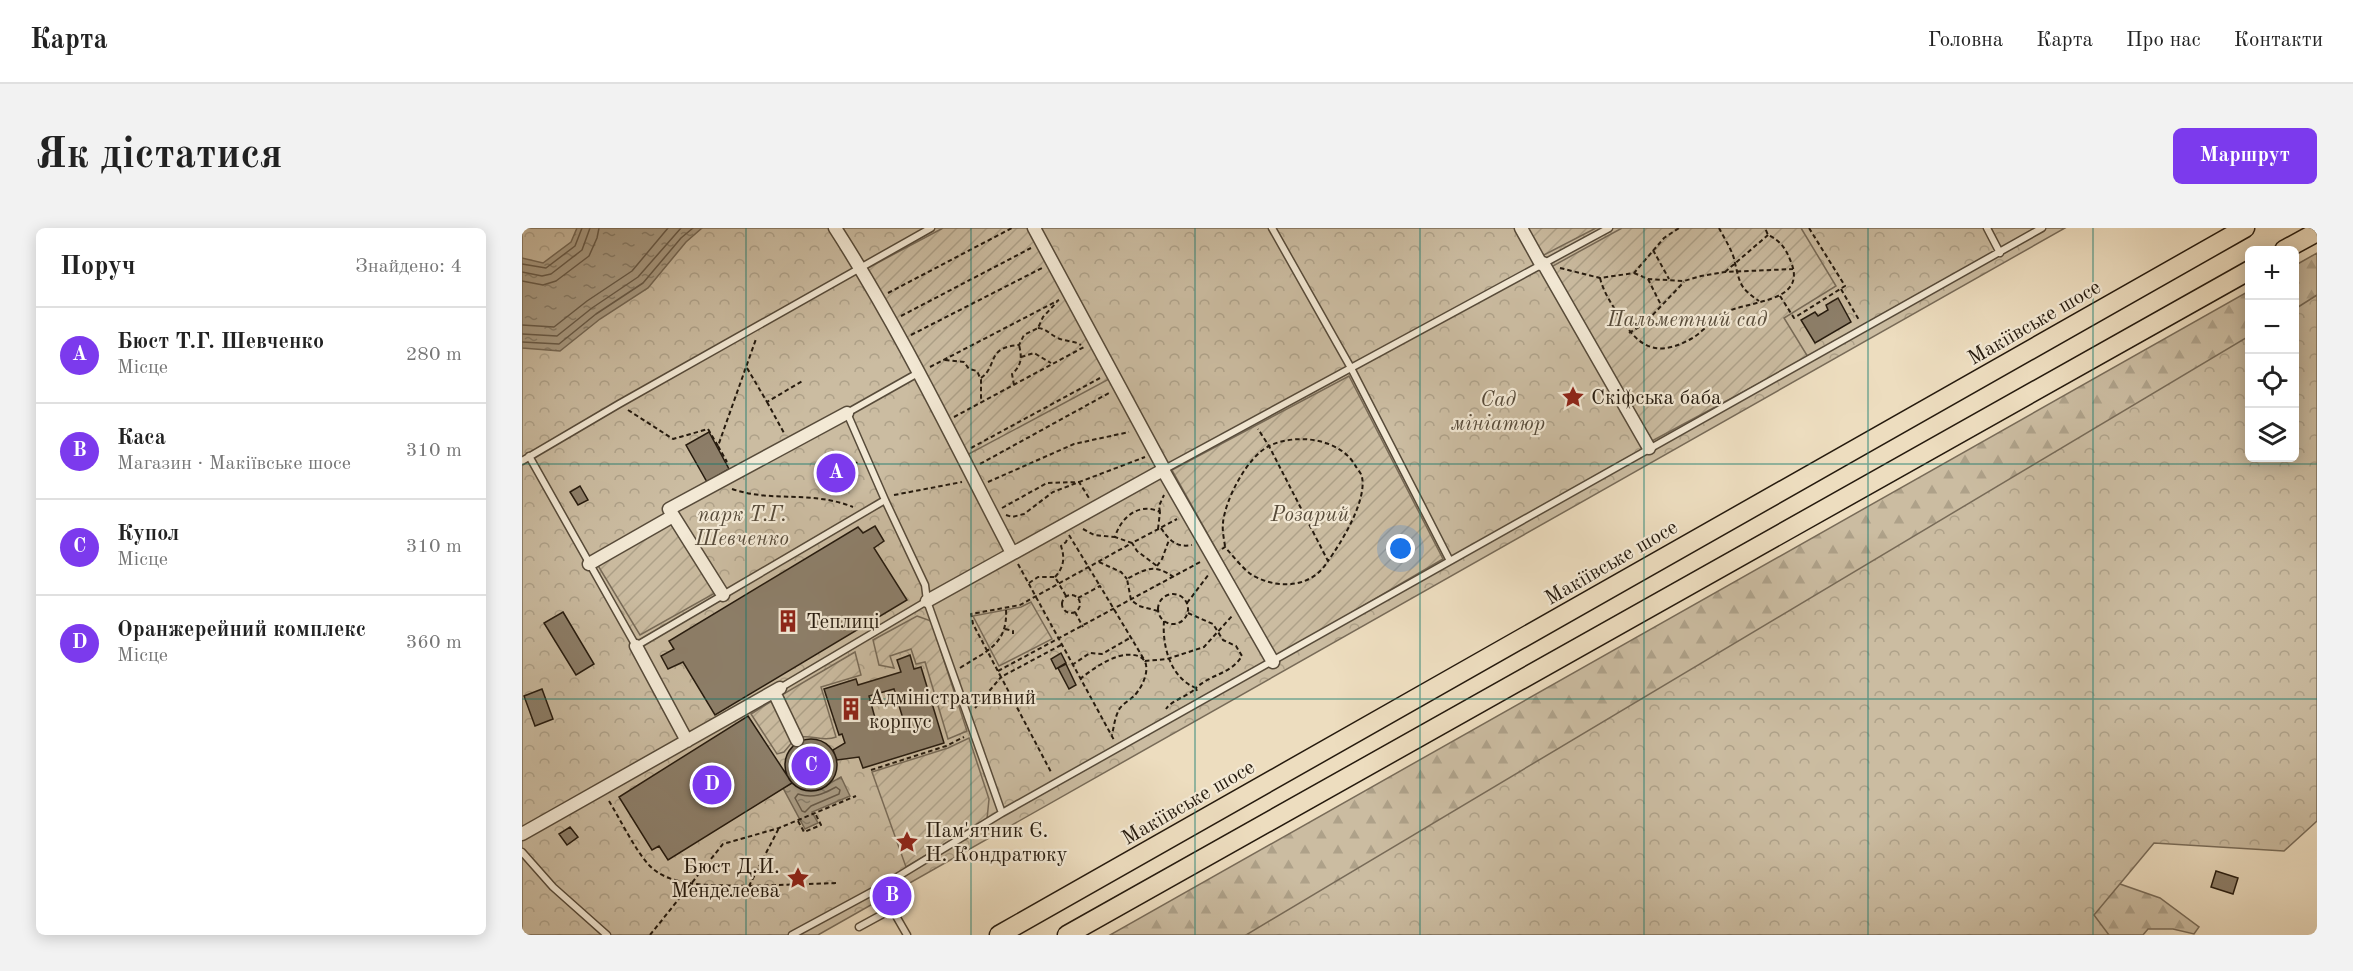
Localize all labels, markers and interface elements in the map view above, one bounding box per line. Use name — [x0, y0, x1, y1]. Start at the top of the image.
text: Карта — [30, 27, 108, 55]
text: Головна — [1928, 30, 2003, 51]
text: Карта — [2036, 30, 2093, 51]
text: Про нас — [2126, 30, 2201, 51]
text: Контакти — [2234, 30, 2323, 51]
button: Маршрут — [2173, 128, 2317, 184]
text: Як дістатися — [36, 135, 283, 177]
map controls — [2245, 246, 2299, 462]
button: + — [2245, 246, 2299, 300]
text: Поруч — [60, 254, 136, 280]
text: Знайдено: 4 — [355, 257, 462, 277]
street label: Макіївське шосе — [1965, 277, 2105, 370]
button: − — [2245, 300, 2299, 354]
park label: Пальметний сад — [1606, 310, 1768, 331]
text: Бюст Т.Г. Шевченко — [117, 331, 324, 353]
text: A — [72, 345, 87, 365]
text: 280 m — [406, 345, 462, 365]
button: locate — [2245, 354, 2299, 408]
text: Місце — [117, 358, 168, 378]
place icon: Скіфська баба — [1560, 384, 1586, 410]
place label: Скіфська баба — [1591, 388, 1721, 409]
park label: Сад мініатюр — [1451, 390, 1545, 435]
button: layers — [2245, 408, 2299, 462]
text: Каса — [117, 427, 166, 449]
text: B — [72, 441, 87, 461]
text: 310 m — [406, 441, 462, 461]
pin: A — [816, 450, 856, 496]
text: Магазин · Макіївське шосе — [117, 454, 351, 474]
park label: парк Т.Г. Шевченко — [694, 505, 789, 550]
park label: Розарий — [1270, 505, 1349, 526]
street label: Макіївське шосе — [1542, 517, 1682, 610]
text: Купол — [117, 523, 179, 545]
your location — [1386, 534, 1415, 563]
text: C — [73, 537, 86, 557]
text: 310 m — [406, 537, 462, 557]
text: Місце — [117, 550, 168, 570]
building icon: Теплиці — [775, 608, 801, 634]
place label: Теплиці — [806, 612, 880, 633]
text: Оранжерейний комплекс — [117, 619, 366, 641]
text: D — [72, 633, 87, 653]
text: 360 m — [406, 633, 462, 653]
text: Місце — [117, 646, 168, 666]
place label: Адміністративний корпус — [869, 688, 1036, 733]
building icon: Адміністративний корпус — [838, 696, 864, 722]
pin: C — [792, 744, 830, 788]
street label: Макіївське шосе — [1119, 757, 1259, 850]
pin: D — [692, 762, 732, 808]
place label: Пам'ятник Є. Н. Кондратюку — [925, 821, 1068, 866]
place icon: Пам'ятник Є. Н. Кондратюку — [894, 829, 920, 855]
place label: Бюст Д.И. Менделеева — [671, 857, 780, 902]
place icon: Бюст Д.И. Менделеева — [785, 865, 811, 891]
pin: B — [872, 874, 911, 918]

